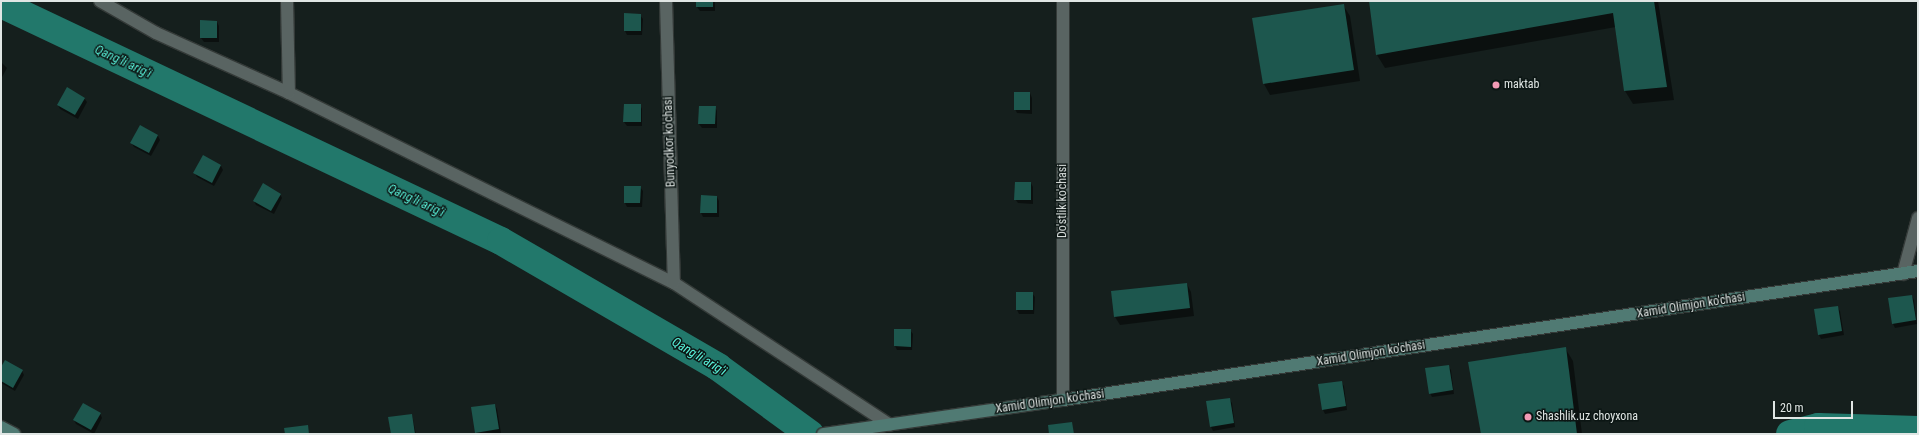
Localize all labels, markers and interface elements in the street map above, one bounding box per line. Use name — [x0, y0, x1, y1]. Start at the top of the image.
water label: Qang'li arig'i — [92, 42, 154, 82]
place label: maktab — [1504, 78, 1539, 92]
marker: maktab — [1491, 80, 1501, 90]
street label: Bunyodkor ko'chasi — [661, 96, 679, 188]
street label: Do'stlik ko'chasi — [1056, 164, 1070, 238]
water label: Qang'li arig'i — [385, 181, 447, 221]
street label: Xamid Olimjon ko'chasi — [1636, 290, 1746, 322]
water label: Qang'li arig'i — [669, 335, 729, 379]
street label: Xamid Olimjon ko'chasi — [1316, 338, 1426, 370]
street label: Xamid Olimjon ko'chasi — [995, 387, 1105, 417]
scale bar — [1775, 393, 1855, 419]
text: 20 m — [1780, 401, 1804, 415]
place label: Shashlik.uz choyxona — [1536, 410, 1638, 424]
marker: Shashlik.uz choyxona — [1523, 412, 1533, 422]

